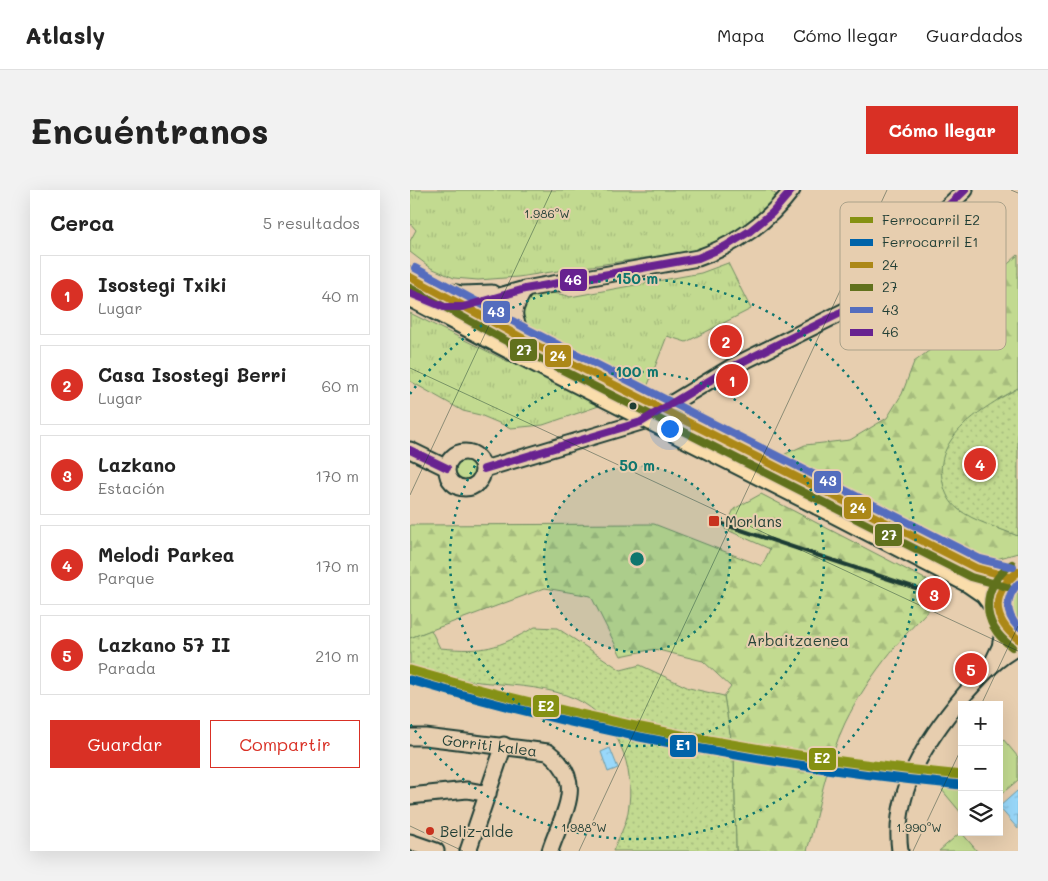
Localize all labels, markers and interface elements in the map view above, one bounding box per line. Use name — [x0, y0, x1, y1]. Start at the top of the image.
text: Atlasly — [25, 19, 105, 50]
text: Mapa — [717, 23, 765, 47]
text: Cómo llegar — [793, 23, 898, 47]
text: Guardados — [926, 23, 1023, 47]
button: Cómo llegar — [866, 106, 1018, 154]
text: Encuéntranos — [30, 107, 269, 153]
legend — [840, 202, 1006, 350]
text: 1.986°W — [524, 205, 570, 221]
text: Cerca — [50, 209, 115, 236]
text: Ferrocarril E2 — [882, 210, 980, 229]
text: 5 resultados — [263, 212, 360, 233]
text: Ferrocarril E1 — [882, 232, 978, 251]
text: 24 — [882, 255, 899, 274]
line badge: 46 — [559, 268, 588, 292]
text: 150 m — [616, 268, 658, 288]
text: 46 — [564, 270, 582, 289]
text: Isostegi Txiki — [98, 272, 227, 297]
text: 27 — [882, 277, 898, 296]
text: 1 — [63, 285, 71, 306]
text: 40 m — [322, 285, 359, 306]
text: Lugar — [98, 297, 142, 318]
line badge: 43 — [482, 300, 511, 324]
text: 43 — [882, 300, 898, 319]
text: 43 — [487, 302, 505, 321]
pin: 2 — [710, 322, 742, 360]
text: 46 — [882, 322, 899, 341]
line badge: 27 — [509, 338, 538, 362]
text: 27 — [516, 340, 532, 359]
line badge: 24 — [544, 344, 572, 368]
text: 24 — [550, 346, 566, 365]
text: 100 m — [615, 361, 659, 381]
pin: 1 — [716, 361, 748, 399]
text: Casa Isostegi Berri — [98, 362, 287, 387]
text: 2 — [63, 375, 71, 396]
text: 60 m — [322, 375, 359, 396]
text: Lugar — [98, 387, 142, 408]
unlabelled marker — [628, 401, 638, 411]
your location — [657, 416, 683, 442]
pin: 4 — [964, 445, 996, 483]
text: Lazkano — [98, 452, 176, 477]
text: 50 m — [619, 455, 655, 475]
text: 3 — [62, 465, 72, 486]
text: 170 m — [315, 465, 359, 486]
line badge: 43 — [813, 470, 842, 494]
text: 43 — [819, 471, 837, 490]
text: Estación — [98, 477, 165, 498]
line badge: 24 — [843, 496, 872, 520]
text: 24 — [850, 498, 866, 517]
place label: Morlans — [725, 511, 782, 531]
marker: Morlans — [707, 514, 721, 528]
line badge: 27 — [874, 523, 903, 547]
text: 27 — [881, 525, 897, 544]
text: Melodi Parkea — [98, 542, 234, 567]
centre of rings — [628, 550, 646, 568]
text: 4 — [62, 555, 72, 576]
text: 170 m — [315, 555, 359, 576]
text: Parque — [98, 567, 155, 588]
pin: 3 — [918, 575, 950, 613]
park label: Arbaitzaenea — [747, 630, 849, 650]
text: Lazkano 57 II — [98, 632, 231, 657]
text: 5 — [62, 645, 72, 666]
text: 210 m — [315, 645, 359, 666]
pin: 5 — [955, 650, 987, 688]
text: Parada — [98, 657, 156, 678]
line badge: E2 — [532, 694, 560, 718]
text: E2 — [538, 696, 555, 715]
map controls — [958, 701, 1003, 836]
button: + — [958, 701, 1003, 746]
button: Guardar — [50, 720, 200, 768]
button: Compartir — [210, 720, 360, 768]
street label: Gorriti kalea — [441, 729, 538, 761]
line badge: E1 — [669, 734, 697, 758]
text: E1 — [675, 735, 691, 754]
button: − — [958, 746, 1003, 791]
line badge: E2 — [808, 747, 837, 771]
text: E2 — [814, 748, 831, 767]
button: layers — [958, 791, 1003, 836]
text: 1.988°W — [561, 819, 607, 835]
text: 1.990°W — [896, 819, 942, 835]
place label: Beliz-alde — [440, 821, 514, 841]
marker: Beliz-alde — [424, 825, 436, 837]

